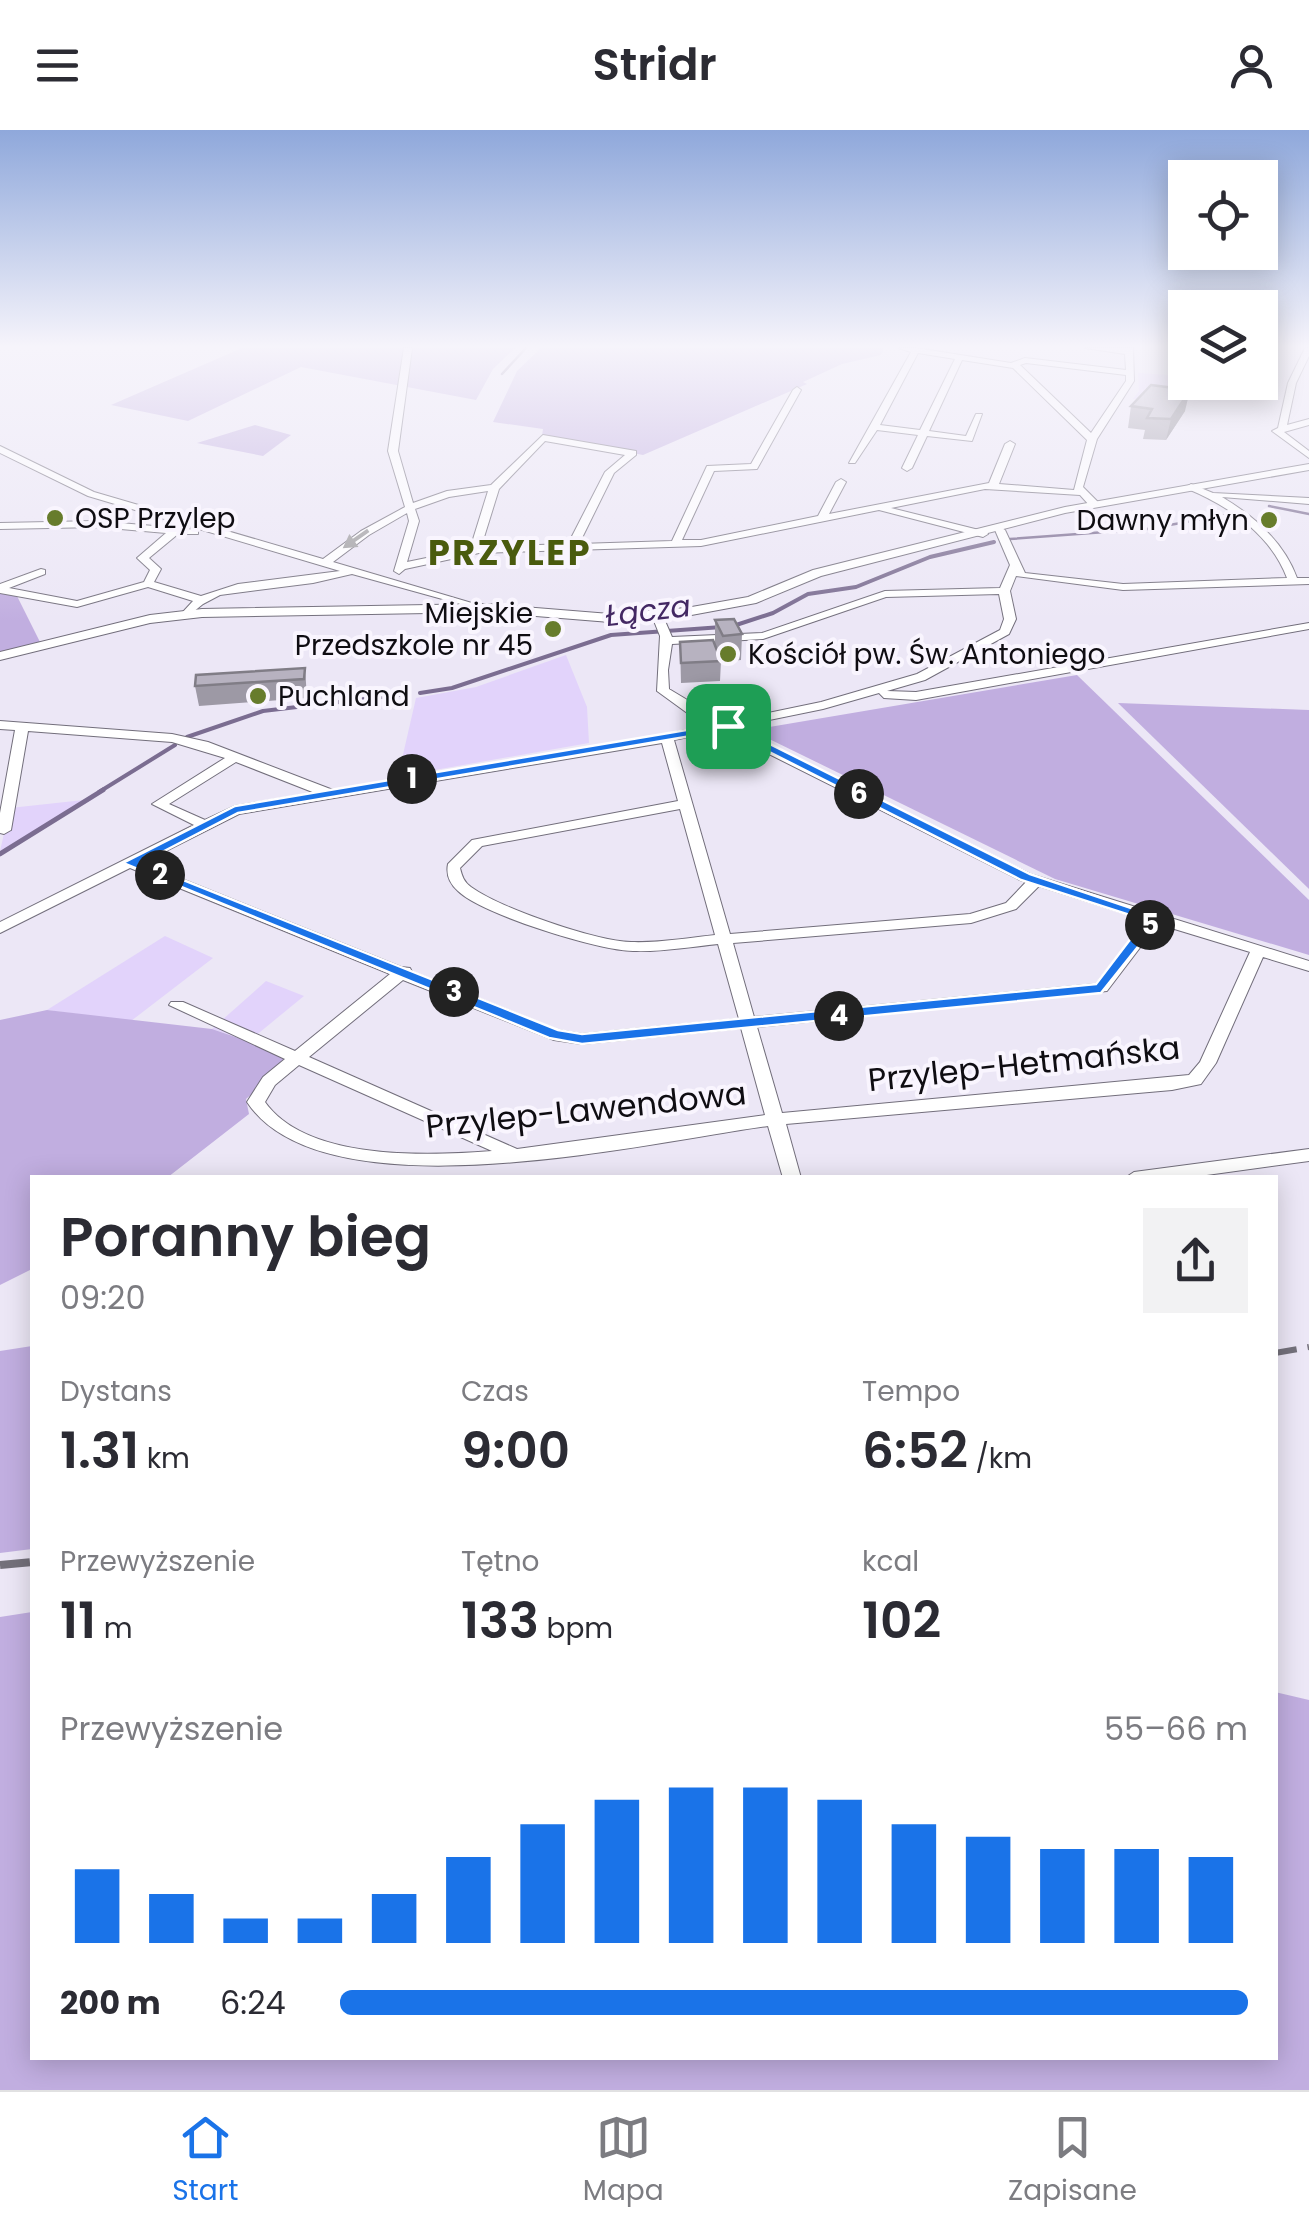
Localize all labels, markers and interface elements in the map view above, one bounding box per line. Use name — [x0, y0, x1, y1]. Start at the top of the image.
text: Stridr — [592, 33, 717, 96]
icon: menu — [30, 38, 85, 93]
icon: person — [1224, 38, 1279, 93]
map controls — [1168, 160, 1278, 400]
button: locate — [1168, 160, 1278, 270]
button: layers — [1168, 290, 1278, 400]
place label: OSP Przylep — [75, 499, 235, 538]
place label: Dawny młyn — [1077, 501, 1249, 540]
marker: OSP Przylep — [44, 507, 66, 529]
marker: Dawny młyn — [1258, 509, 1280, 531]
district label: PRZYLEP — [428, 528, 592, 577]
one-way arrow — [342, 529, 369, 548]
water label: Łącza — [603, 584, 693, 637]
place label: Miejskie Przedszkole nr 45 — [295, 594, 533, 665]
marker: Miejskie Przedszkole nr 45 — [542, 618, 564, 640]
place label: Kościół pw. Św. Antoniego — [748, 635, 1106, 674]
marker: Kościół pw. Św. Antoniego — [717, 643, 739, 665]
place label: Puchland — [278, 677, 410, 716]
pin — [686, 684, 771, 769]
marker: Puchland — [247, 685, 269, 707]
icon: arrive — [701, 699, 756, 754]
pin: 1 — [387, 754, 437, 804]
text: 1 — [407, 759, 417, 798]
pin: 6 — [834, 769, 884, 819]
text: 6 — [850, 774, 868, 813]
pin: 2 — [135, 850, 185, 900]
text: 2 — [152, 855, 168, 894]
pin: 5 — [1125, 900, 1175, 950]
text: 5 — [1141, 905, 1159, 944]
pin: 3 — [429, 967, 479, 1017]
text: 3 — [446, 972, 462, 1011]
pin: 4 — [814, 991, 864, 1041]
text: 4 — [830, 996, 848, 1035]
street label: Przylep-Hetmańska — [866, 1025, 1182, 1102]
street label: Przylep-Lawendowa — [423, 1070, 748, 1149]
text: Poranny bieg — [60, 1198, 431, 1275]
button: share — [1143, 1208, 1248, 1313]
text: 09:20 — [60, 1275, 146, 1320]
text: Dystans — [60, 1372, 172, 1411]
text: Czas — [461, 1372, 529, 1411]
text: Tempo — [862, 1372, 960, 1411]
text: 1.31 — [60, 1415, 139, 1486]
text: 9:00 — [461, 1415, 570, 1486]
text: 6:52 — [862, 1415, 968, 1486]
text: km — [139, 1439, 190, 1478]
text: /km — [968, 1439, 1032, 1478]
text: Przewyższenie — [60, 1542, 255, 1581]
text: Tętno — [461, 1542, 540, 1581]
text: kcal — [862, 1542, 919, 1581]
text: 11 — [60, 1585, 96, 1656]
text: 133 — [461, 1585, 539, 1656]
text: 102 — [862, 1585, 941, 1656]
text: m — [96, 1609, 133, 1648]
text: bpm — [539, 1609, 613, 1648]
text: Przewyższenie — [60, 1706, 283, 1751]
text: 55–66 m — [1104, 1706, 1248, 1751]
text: 200 m — [60, 1980, 161, 2025]
text: 6:24 — [220, 1980, 286, 2025]
tab: Start — [172, 2110, 238, 2212]
tab: Mapa — [583, 2110, 664, 2212]
tab: Zapisane — [1008, 2110, 1137, 2212]

